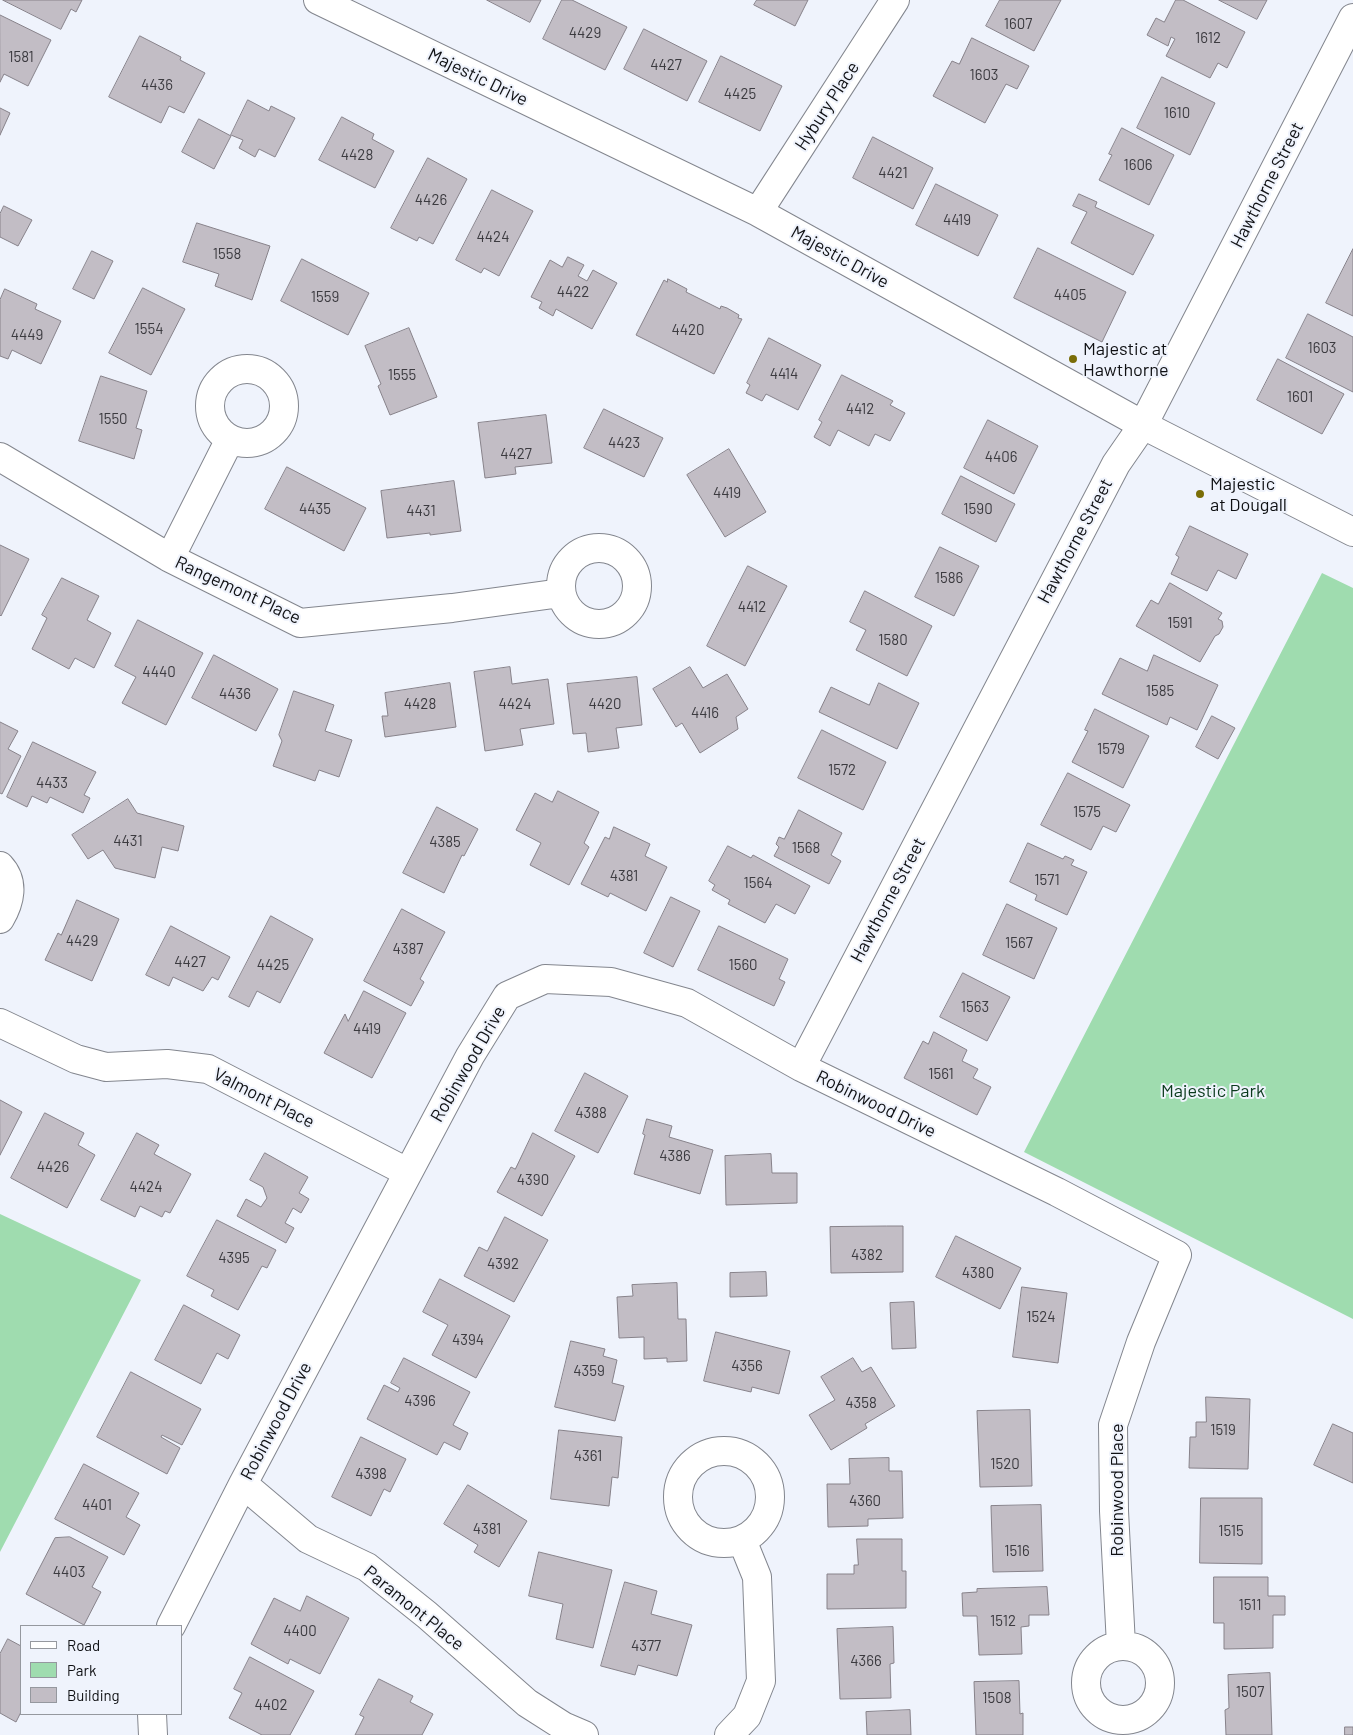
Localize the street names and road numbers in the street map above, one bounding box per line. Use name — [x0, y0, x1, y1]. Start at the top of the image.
street label: Majestic Drive — [424, 43, 532, 111]
street label: Hybury Place — [790, 58, 864, 154]
street label: Hawthorne Street — [1226, 119, 1308, 251]
street label: Majestic Drive — [787, 221, 893, 293]
street label: Hawthorne Street — [1033, 475, 1117, 607]
street label: Rangemont Place — [172, 551, 304, 629]
street label: Hawthorne Street — [846, 834, 930, 966]
street label: Robinwood Drive — [426, 1002, 510, 1126]
street label: Valmont Place — [210, 1063, 318, 1133]
street label: Robinwood Drive — [813, 1066, 939, 1142]
street label: Robinwood Drive — [236, 1358, 316, 1484]
street label: Robinwood Place — [1106, 1423, 1128, 1557]
street label: Paramont Place — [359, 1561, 469, 1655]

